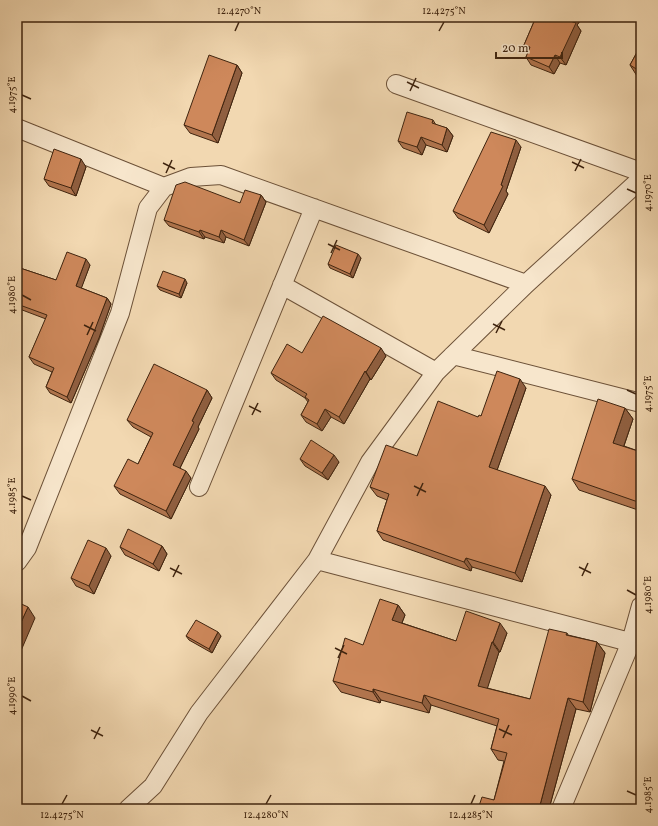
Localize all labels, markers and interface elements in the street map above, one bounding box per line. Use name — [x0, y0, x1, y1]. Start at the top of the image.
text: 12.4270°N — [217, 4, 262, 18]
text: 12.4275°N — [422, 4, 466, 18]
scale bar — [496, 34, 562, 60]
text: 20 m — [502, 41, 529, 57]
text: 4.1975°E — [5, 77, 19, 113]
text: 4.1970°E — [641, 174, 655, 212]
text: 4.1980°E — [5, 276, 19, 314]
text: 4.1975°E — [641, 376, 655, 412]
text: 4.1985°E — [5, 478, 19, 514]
text: 4.1980°E — [641, 576, 655, 614]
text: 4.1990°E — [5, 677, 19, 715]
text: 4.1985°E — [641, 777, 655, 813]
text: 12.4275°N — [40, 808, 84, 822]
text: 12.4280°N — [244, 808, 289, 822]
text: 12.4285°N — [449, 808, 494, 822]

